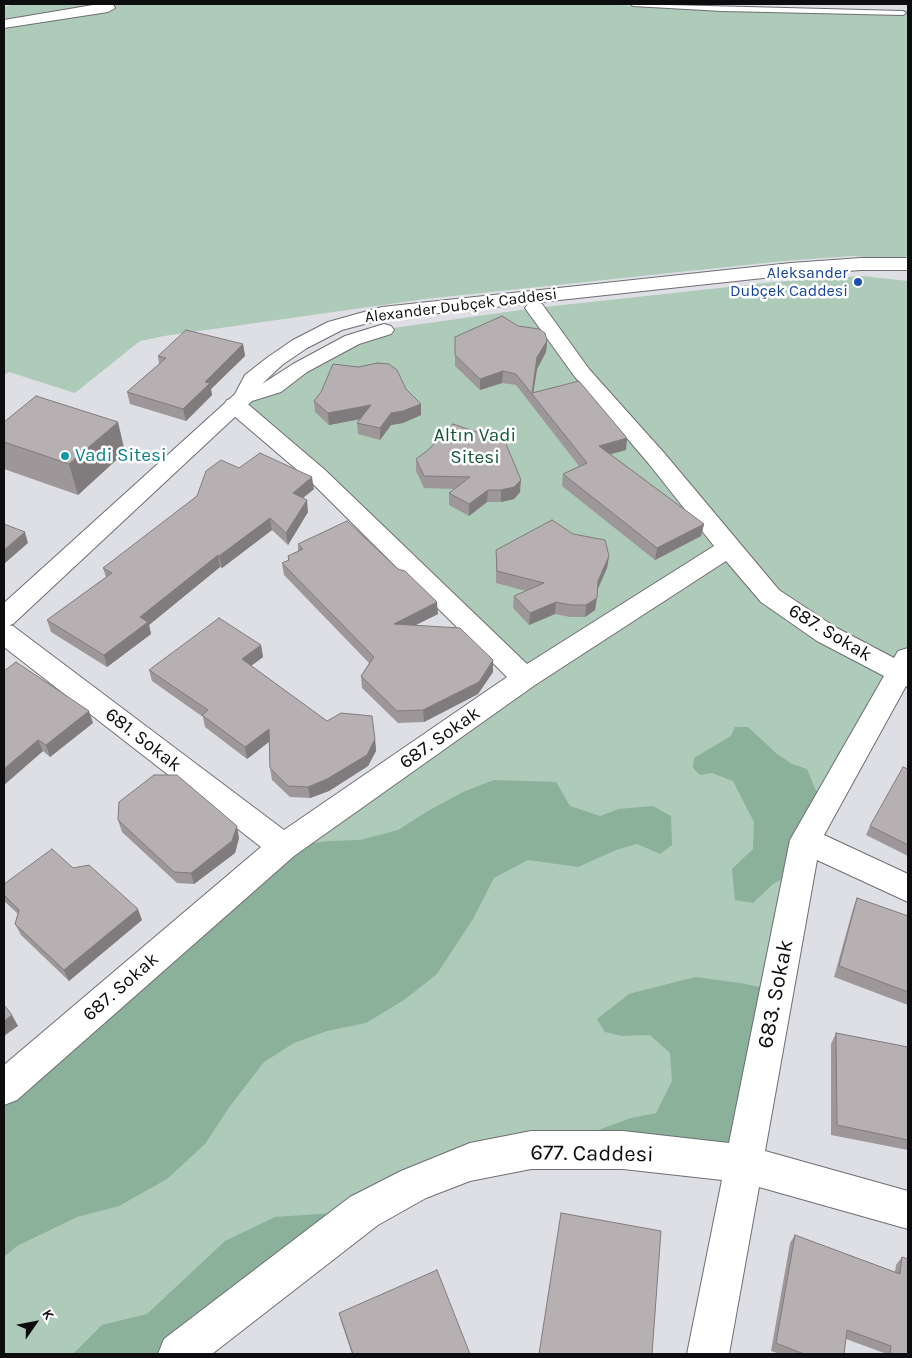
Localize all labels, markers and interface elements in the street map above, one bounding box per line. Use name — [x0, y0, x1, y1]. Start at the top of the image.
place label: Aleksander Dubçek Caddesi — [730, 263, 848, 301]
marker: Aleksander Dubçek Caddesi — [852, 276, 864, 288]
street label: Alexander Dubçek Caddesi — [364, 285, 558, 327]
park label: Altın Vadi Sitesi — [434, 425, 516, 469]
place label: Vadi Sitesi — [75, 445, 167, 467]
marker: Vadi Sitesi — [59, 450, 71, 462]
street label: 687. Sokak — [784, 599, 876, 667]
street label: 687. Sokak — [395, 702, 485, 774]
street label: 681. Sokak — [100, 703, 186, 777]
street label: 683. Sokak — [753, 937, 799, 1051]
street label: 687. Sokak — [78, 948, 164, 1026]
street label: 677. Caddesi — [530, 1140, 654, 1168]
north arrow — [10, 1298, 60, 1348]
text: K — [38, 1306, 58, 1323]

